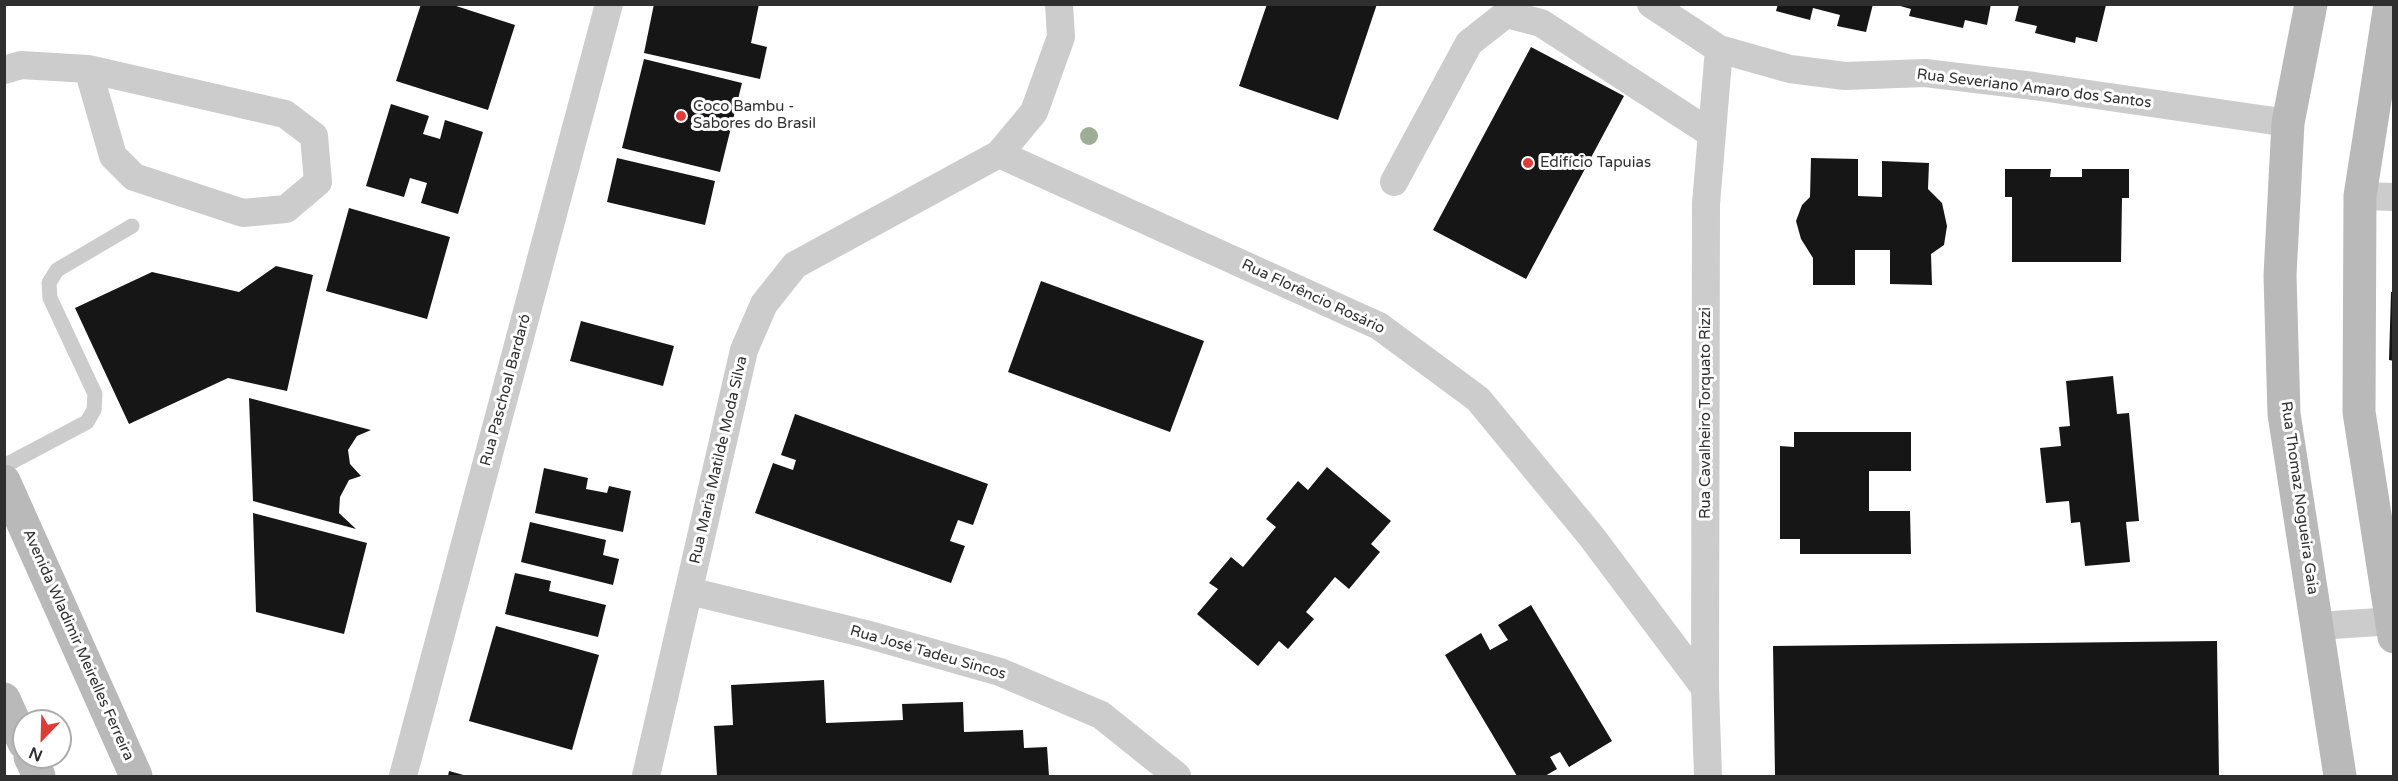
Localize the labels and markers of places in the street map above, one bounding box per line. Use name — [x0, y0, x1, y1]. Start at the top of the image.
place label: Coco Bambu - Sabores do Brasil — [693, 98, 816, 133]
marker: Coco Bambu - Sabores do Brasil — [674, 109, 688, 123]
place label: Edifício Tapuias — [1540, 154, 1651, 172]
marker: Edifício Tapuias — [1521, 156, 1535, 170]

